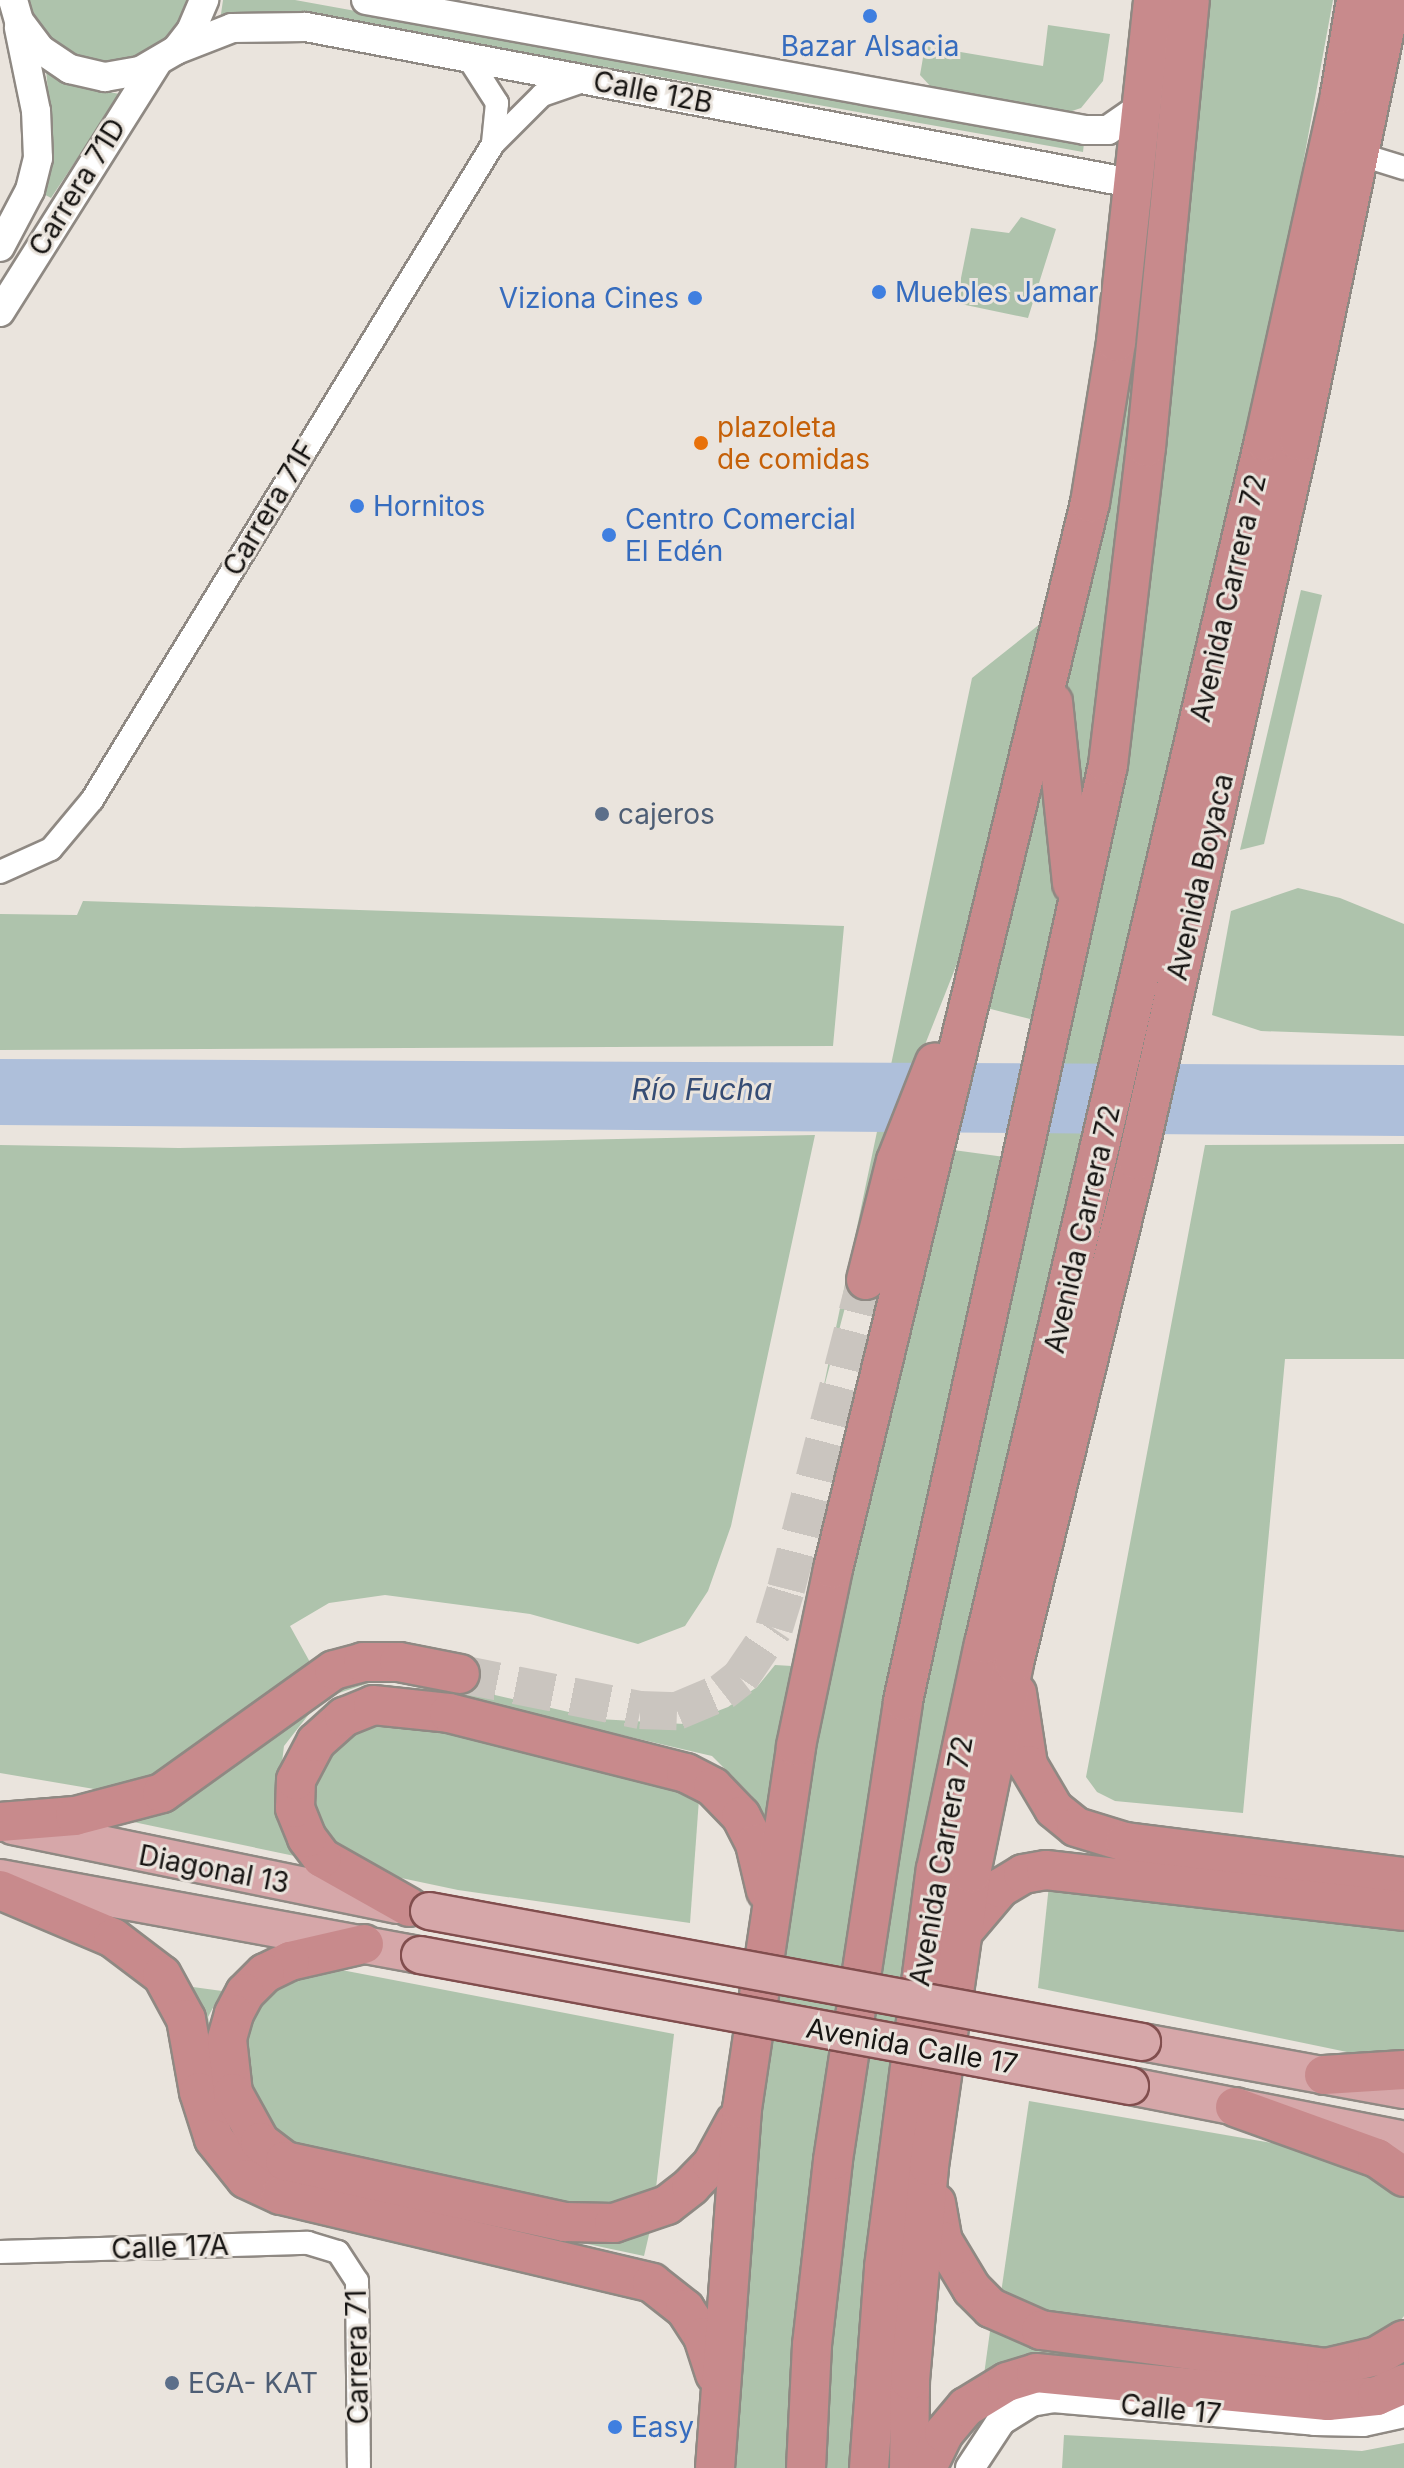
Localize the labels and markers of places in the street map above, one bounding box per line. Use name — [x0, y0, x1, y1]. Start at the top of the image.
marker: Bazar Alsacia — [861, 7, 879, 25]
place label: Bazar Alsacia — [781, 29, 959, 63]
place label: Muebles Jamar — [895, 275, 1099, 309]
place label: Viziona Cines — [499, 281, 679, 315]
marker: Muebles Jamar — [870, 283, 888, 301]
marker: Viziona Cines — [686, 289, 704, 307]
place label: plazoleta de comidas — [717, 410, 870, 476]
marker: plazoleta de comidas — [692, 434, 710, 452]
place label: Hornitos — [373, 489, 485, 523]
marker: Hornitos — [348, 497, 366, 515]
place label: Centro Comercial El Edén — [625, 502, 856, 568]
marker: Centro Comercial El Edén — [600, 526, 618, 544]
place label: cajeros — [618, 797, 715, 831]
marker: cajeros — [593, 805, 611, 823]
place label: EGA- KAT — [188, 2366, 318, 2400]
marker: EGA- KAT — [163, 2374, 181, 2392]
place label: Easy — [631, 2410, 694, 2444]
marker: Easy — [606, 2418, 624, 2436]

